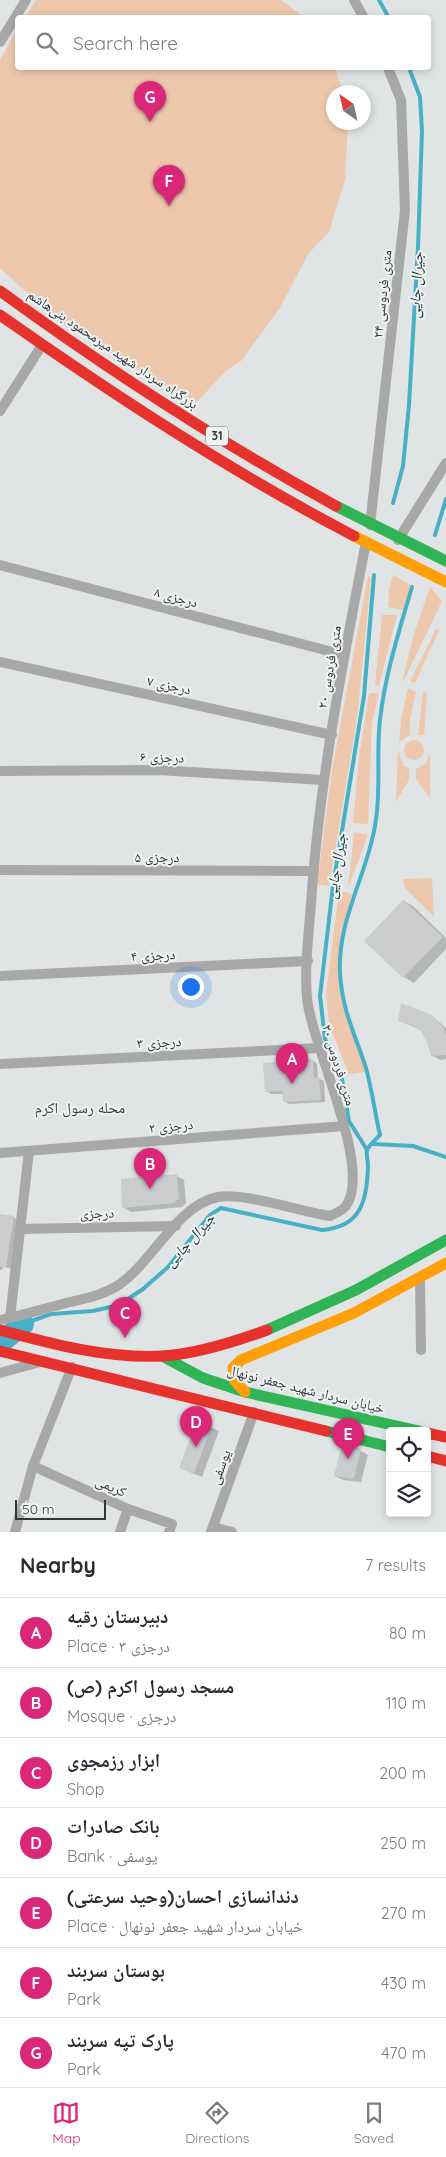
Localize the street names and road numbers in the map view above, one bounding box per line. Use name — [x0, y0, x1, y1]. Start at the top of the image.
street label: ۲۴ متری فردوسی — [368, 249, 396, 339]
street label: بزرگراه سردار شهید میرمحمود بنی‌هاشم — [24, 285, 202, 414]
road number: 31 — [206, 426, 228, 446]
street label: درجزی ۸ — [152, 583, 200, 612]
street label: ۲۰ متری فردوس — [313, 624, 345, 710]
street label: درجزی ۷ — [145, 672, 193, 698]
street label: درجزی ۶ — [139, 747, 185, 767]
street label: درجزی ۵ — [135, 848, 179, 866]
street label: درجزی ۴ — [130, 945, 176, 965]
street label: ۲۰ متری فردوس — [318, 1022, 360, 1108]
street label: درجزی ۳ — [136, 1032, 182, 1052]
street label: درجزی ۲ — [148, 1115, 194, 1137]
street label: درجزی — [80, 1204, 115, 1222]
street label: خیابان سردار شهید جعفر نونهال — [226, 1361, 386, 1417]
street label: یوسفی — [205, 1447, 235, 1487]
street label: کریمی — [93, 1471, 129, 1501]

